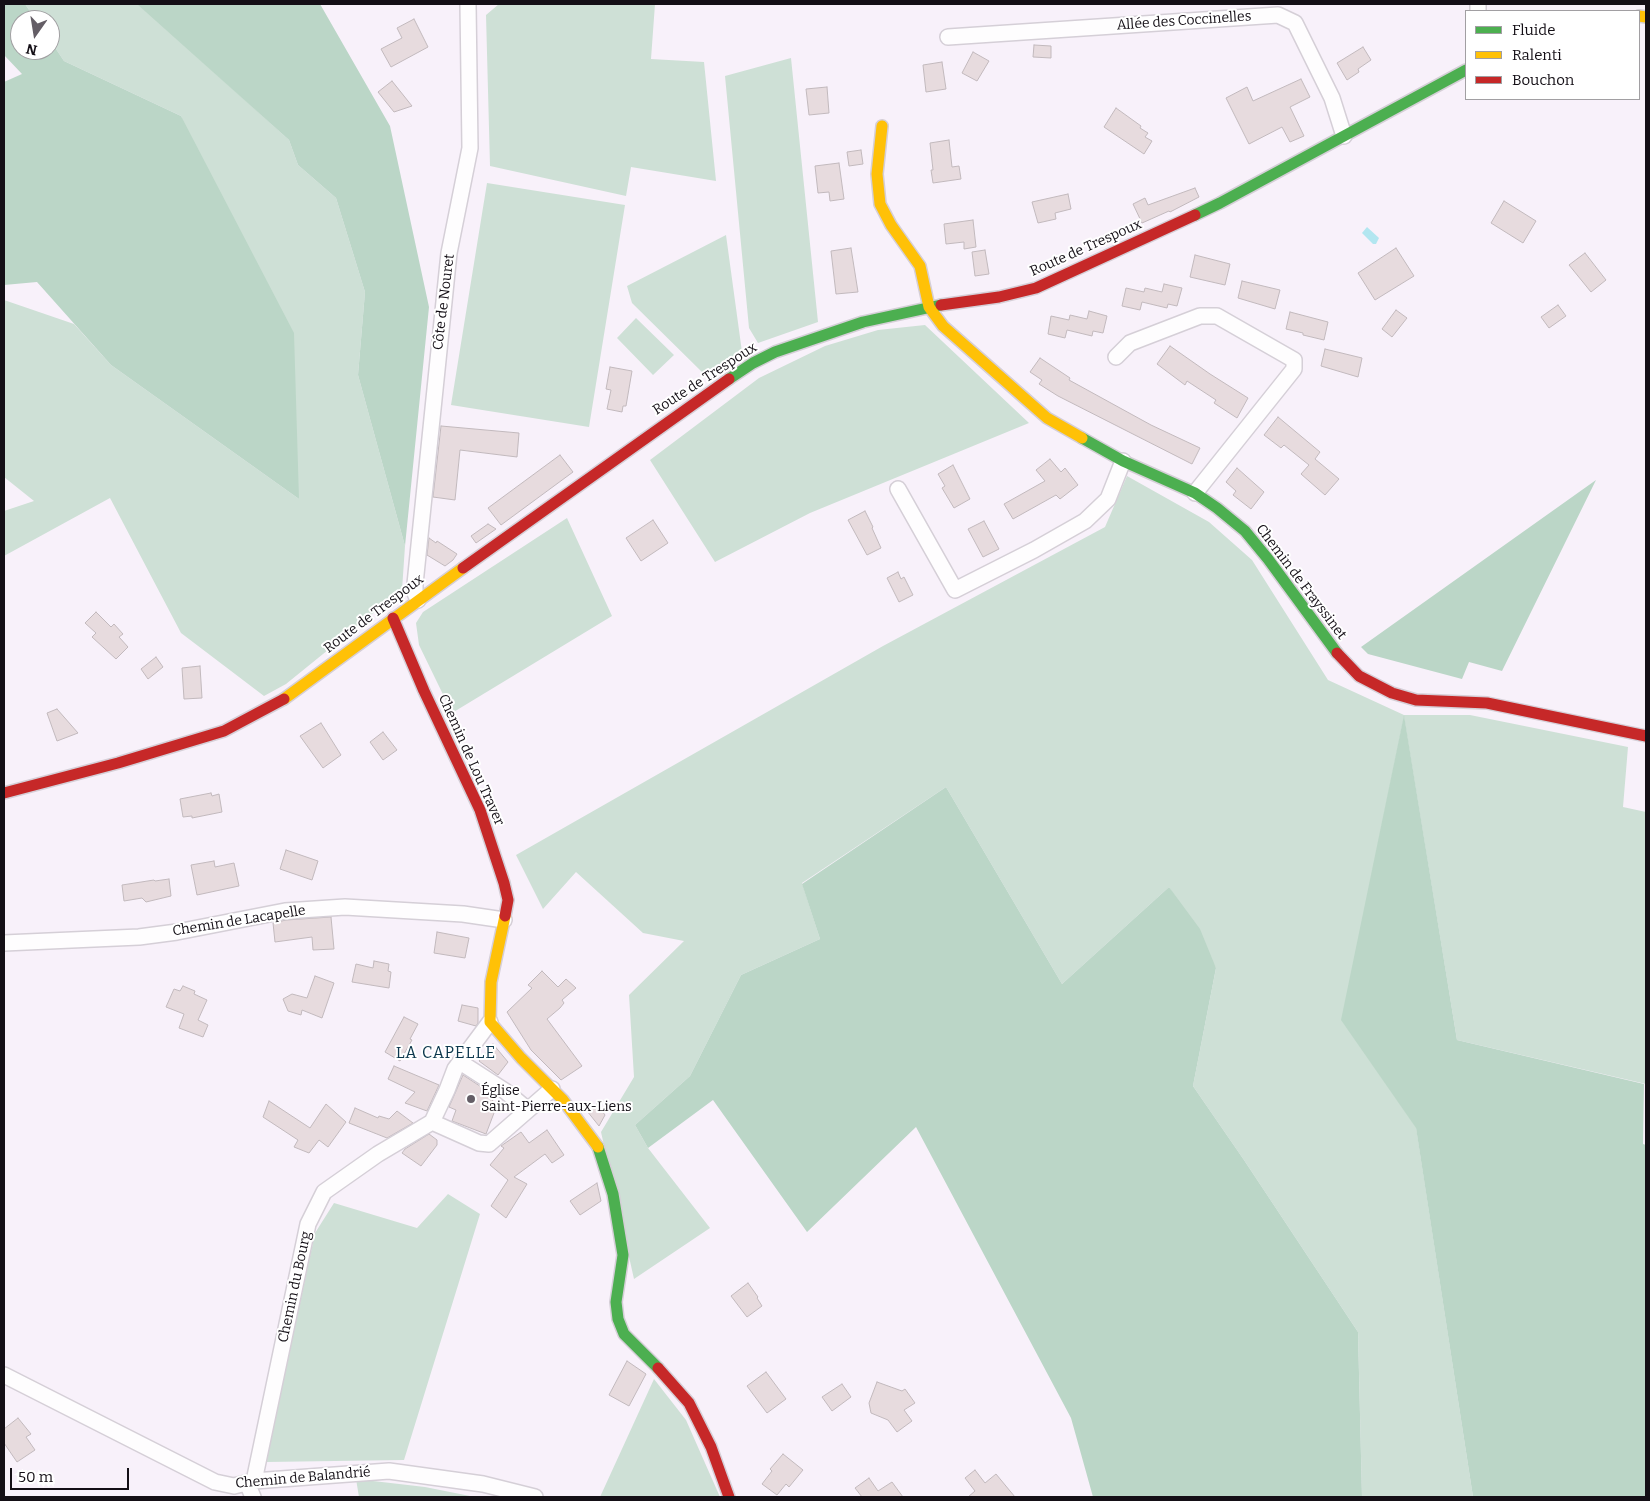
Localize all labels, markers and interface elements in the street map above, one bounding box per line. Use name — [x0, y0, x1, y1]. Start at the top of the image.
street label: Allée des Coccinelles — [1116, 8, 1252, 34]
north arrow — [10, 10, 60, 60]
legend — [1465, 10, 1640, 100]
text: Fluide — [1512, 21, 1555, 39]
text: N — [25, 40, 39, 59]
text: Ralenti — [1512, 46, 1562, 64]
text: Bouchon — [1512, 71, 1574, 89]
street label: Route de Trespoux — [1028, 216, 1144, 280]
street label: Côte de Nouret — [430, 253, 458, 351]
street label: Route de Trespoux — [650, 339, 760, 419]
street label: Chemin de Frayssinet — [1252, 521, 1350, 643]
street label: Route de Trespoux — [321, 571, 427, 657]
street label: Chemin de Lou Traver — [434, 692, 508, 828]
street label: Chemin de Lacapelle — [171, 902, 307, 940]
district label: LA CAPELLE — [395, 1044, 497, 1064]
place label: Église Saint-Pierre-aux-Liens — [481, 1083, 632, 1116]
marker: Église Saint-Pierre-aux-Liens — [465, 1093, 477, 1105]
street label: Chemin du Bourg — [275, 1230, 315, 1344]
scale bar — [12, 1458, 131, 1490]
street label: Chemin de Balandrié — [235, 1464, 371, 1492]
text: 50 m — [18, 1468, 53, 1486]

